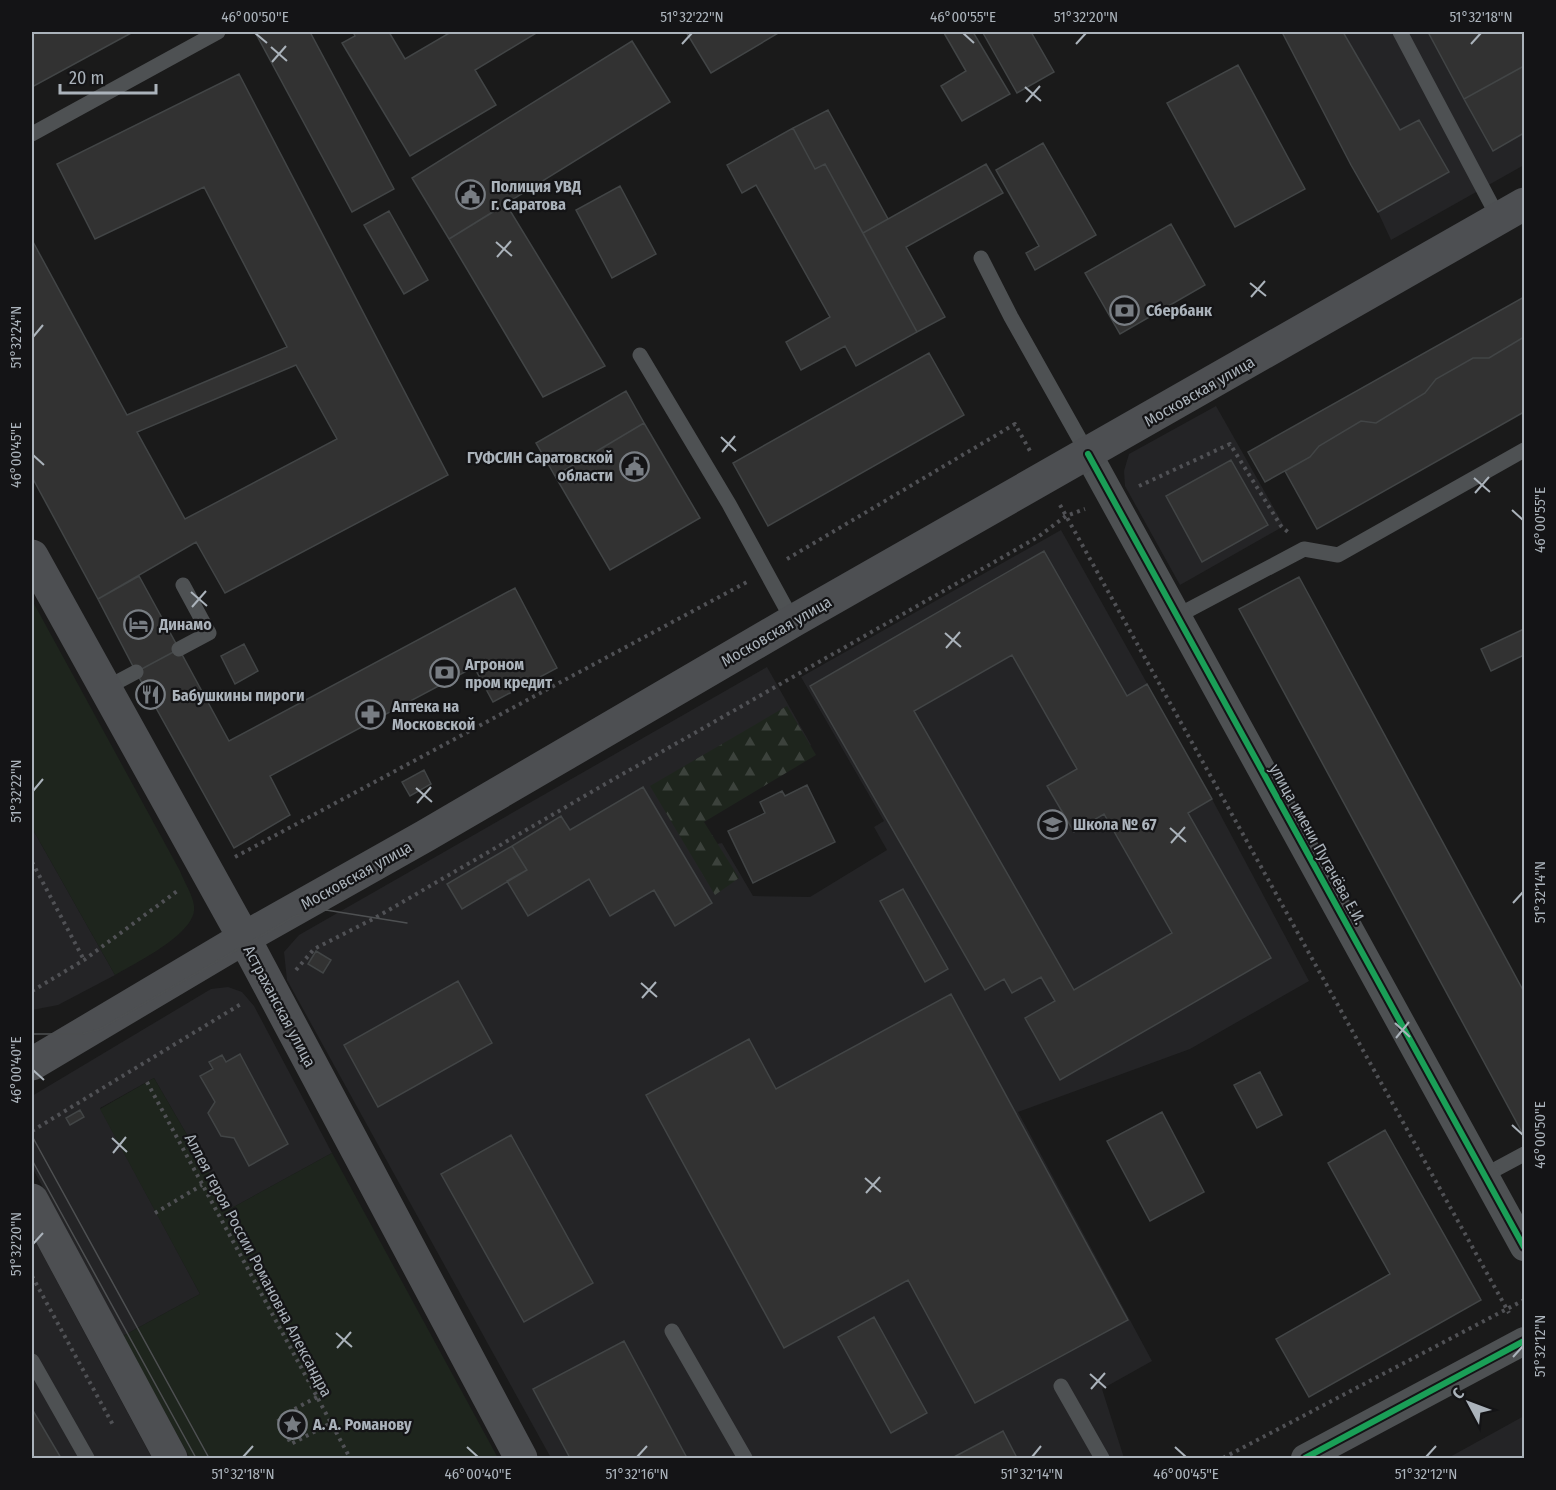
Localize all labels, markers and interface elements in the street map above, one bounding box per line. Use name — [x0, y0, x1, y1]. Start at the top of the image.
text: 46°00'50"E — [221, 8, 289, 26]
text: 51°32'22"N — [660, 8, 724, 26]
text: 46°00'55"E — [930, 8, 996, 26]
text: 51°32'20"N — [1054, 8, 1118, 26]
text: 51°32'18"N — [1449, 8, 1513, 26]
scale bar — [60, 57, 156, 95]
text: 20 m — [69, 67, 104, 89]
place label: Полиция УВД г. Саратова — [491, 177, 582, 214]
public building icon: Полиция УВД г. Саратова — [454, 179, 486, 211]
bank icon: Сбербанк — [1109, 294, 1141, 326]
place label: Сбербанк — [1146, 301, 1213, 320]
text: 51°32'24"N — [7, 306, 25, 368]
street label: Московская улица — [1141, 352, 1258, 431]
text: 46°00'45"E — [7, 422, 25, 488]
place label: ГУФСИН Саратовской области — [467, 448, 613, 485]
public building icon: ГУФСИН Саратовской области — [618, 450, 650, 482]
text: 46°00'55"E — [1531, 487, 1549, 553]
street label: Московская улица — [718, 592, 835, 671]
hotel icon: Динамо — [122, 608, 154, 640]
place label: Динамо — [158, 615, 212, 634]
place label: Агроном пром кредит — [464, 655, 552, 692]
bank icon: Агроном пром кредит — [428, 657, 460, 689]
restaurant icon: Бабушкины пироги — [135, 679, 167, 711]
place label: Бабушкины пироги — [172, 686, 304, 705]
place label: Аптека на Московской — [391, 697, 475, 734]
pharmacy icon: Аптека на Московской — [355, 699, 387, 731]
text: 51°32'22"N — [7, 759, 25, 823]
street label: улица имени Пугачёва Е.И. — [1266, 761, 1370, 928]
school or university icon: Школа № 67 — [1036, 808, 1068, 840]
place label: Школа № 67 — [1073, 815, 1157, 834]
street label: Московская улица — [297, 837, 415, 914]
text: 51°32'14"N — [1531, 861, 1549, 923]
street label: Астраханская улица — [240, 942, 320, 1070]
text: 46°00'40"E — [7, 1036, 25, 1104]
text: 46°00'50"E — [1531, 1101, 1549, 1169]
street label: Аллея героя России Романовна Александра — [181, 1130, 336, 1400]
text: 51°32'20"N — [7, 1212, 25, 1276]
text: 51°32'12"N — [1531, 1315, 1549, 1377]
north arrow — [1439, 1373, 1499, 1433]
text: С — [1448, 1384, 1468, 1403]
place icon: А. А. Романову — [276, 1408, 308, 1440]
place label: А. А. Романову — [312, 1415, 412, 1434]
text: 51°32'18"N — [211, 1465, 275, 1483]
text: 46°00'40"E — [444, 1465, 512, 1483]
text: 51°32'16"N — [605, 1465, 669, 1483]
text: 51°32'14"N — [1001, 1465, 1063, 1483]
text: 46°00'45"E — [1153, 1465, 1219, 1483]
text: 51°32'12"N — [1395, 1465, 1457, 1483]

